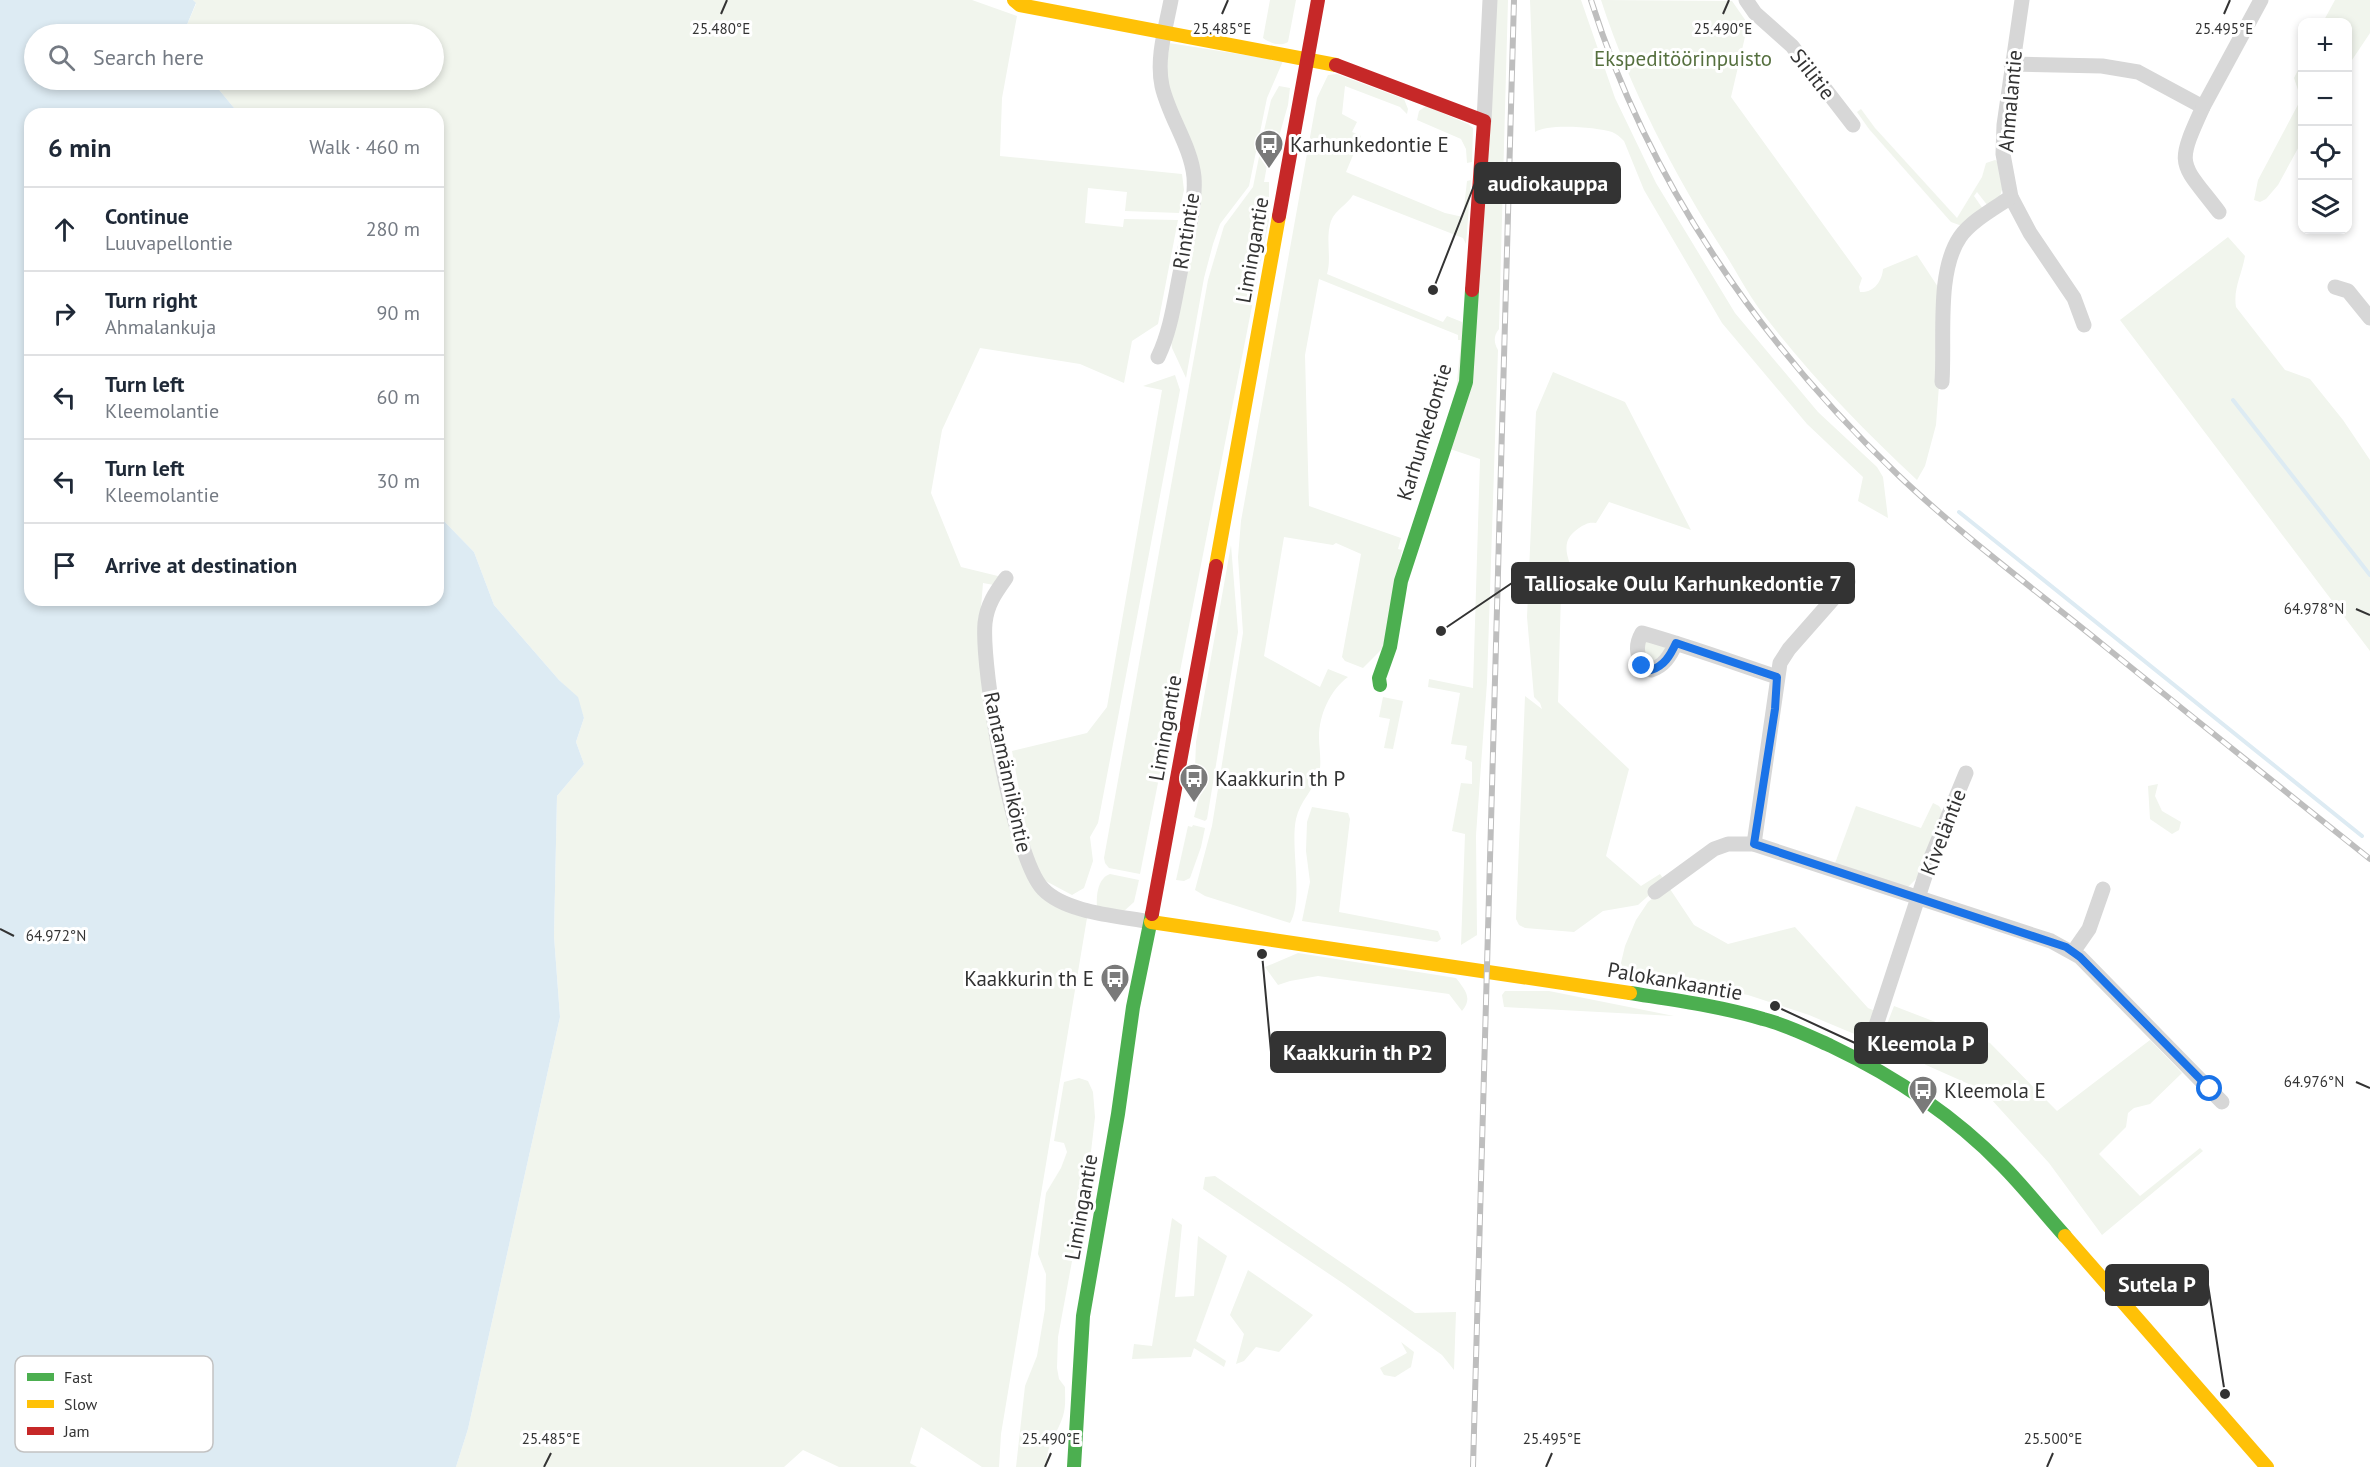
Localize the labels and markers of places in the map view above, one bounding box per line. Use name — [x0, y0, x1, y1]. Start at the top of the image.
bus stop icon: Karhunkedontie E — [1253, 128, 1285, 170]
place label: Karhunkedontie E — [1290, 131, 1449, 158]
callout: audiokauppa — [1475, 163, 1620, 203]
callout: Talliosake Oulu Karhunkedontie 7 — [1512, 563, 1854, 603]
bus stop icon: Kaakkurin th P — [1178, 762, 1210, 804]
place label: Kaakkurin th P — [1215, 765, 1345, 792]
bus stop icon: Kaakkurin th E — [1099, 962, 1131, 1004]
place label: Kaakkurin th E — [964, 965, 1094, 992]
callout: Kleemola P — [1855, 1023, 1987, 1063]
callout: Kaakkurin th P2 — [1271, 1032, 1445, 1072]
bus stop icon: Kleemola E — [1907, 1074, 1939, 1116]
place label: Kleemola E — [1944, 1077, 2046, 1104]
callout: Sutela P — [2106, 1265, 2208, 1305]

